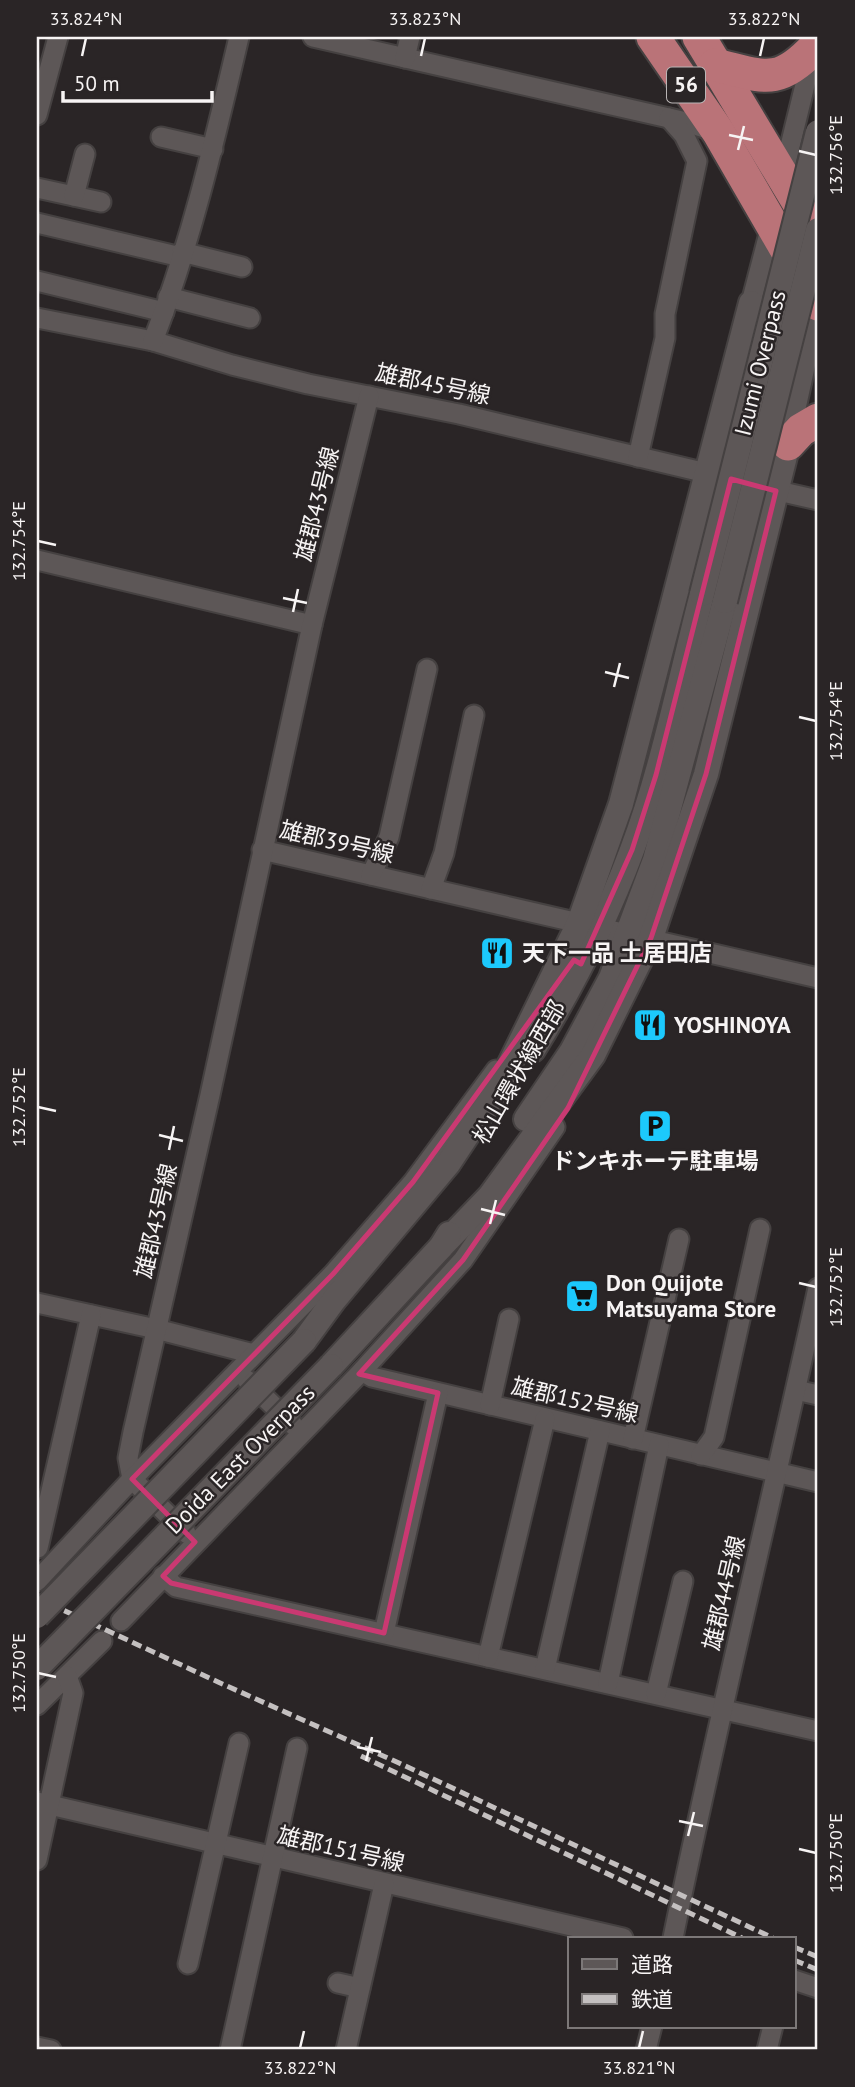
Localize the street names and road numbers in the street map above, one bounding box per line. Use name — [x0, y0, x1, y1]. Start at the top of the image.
road number: 56 — [667, 68, 705, 102]
street label: Izumi Overpass — [727, 287, 792, 439]
street label: 雄郡45号線 — [373, 357, 493, 410]
street label: 雄郡43号線 — [288, 444, 345, 564]
street label: 雄郡39号線 — [277, 814, 397, 869]
street label: 松山環状線西部 — [466, 995, 571, 1149]
street label: 雄郡43号線 — [128, 1161, 183, 1281]
street label: 雄郡152号線 — [509, 1371, 642, 1428]
street label: Doida East Overpass — [159, 1378, 321, 1540]
street label: 雄郡44号線 — [696, 1533, 751, 1653]
street label: 雄郡151号線 — [275, 1820, 408, 1877]

